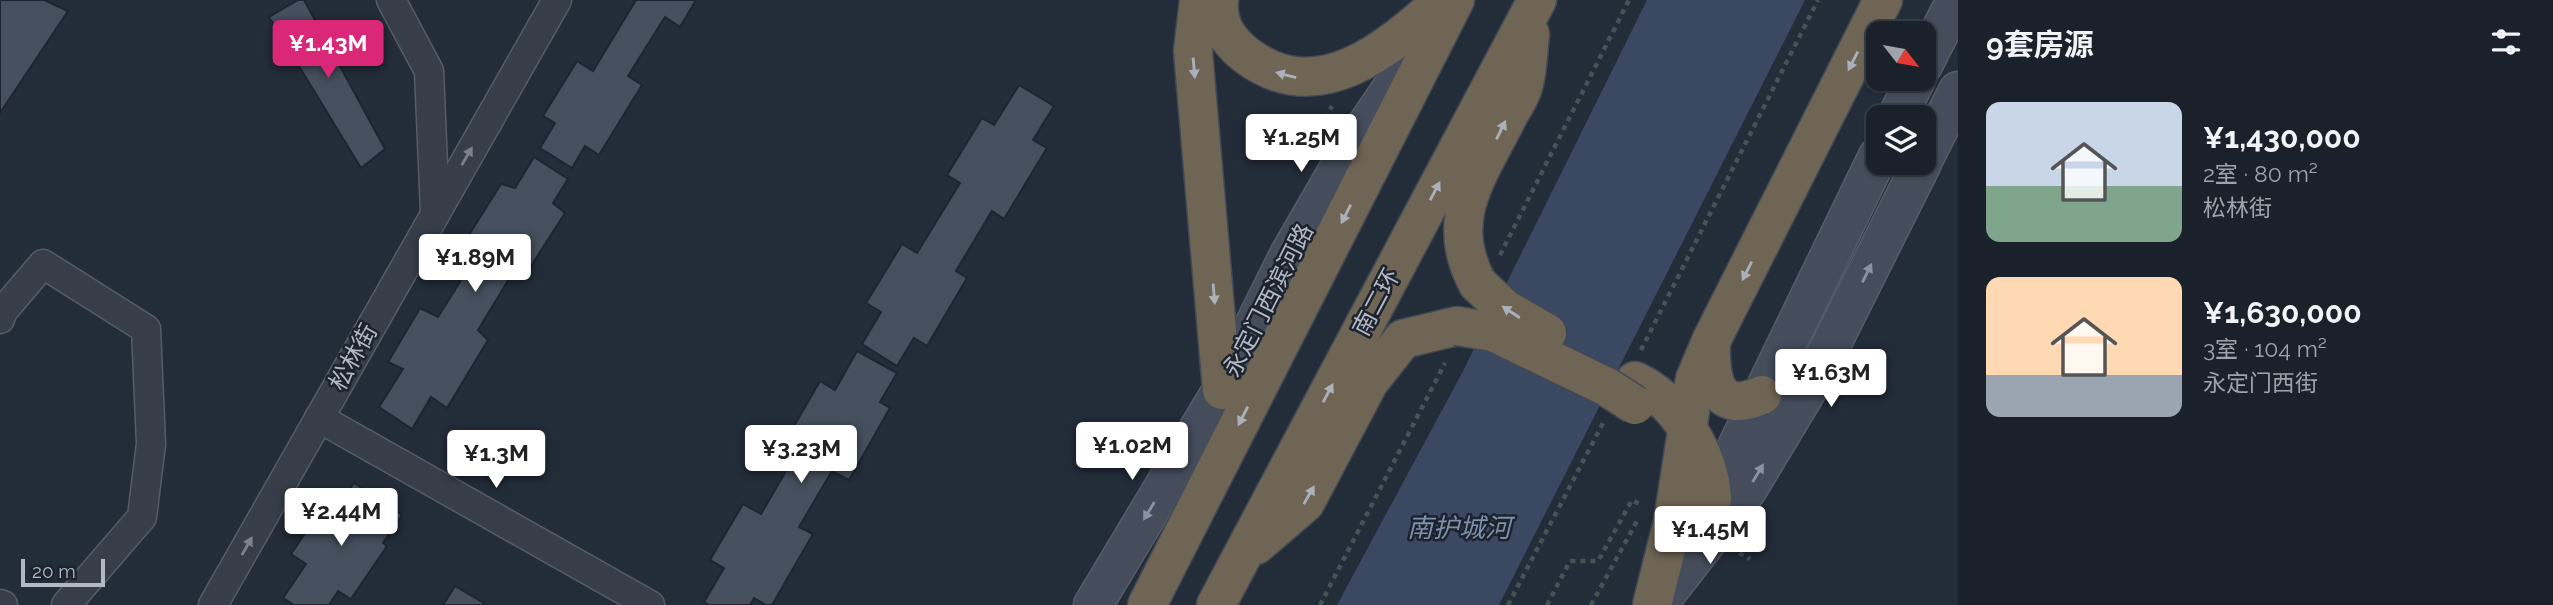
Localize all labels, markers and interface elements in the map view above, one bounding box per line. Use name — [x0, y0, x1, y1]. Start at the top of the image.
pin: ¥1.43M — [271, 20, 385, 80]
north arrow — [1866, 21, 1936, 91]
map controls — [1866, 21, 1936, 175]
icon: filters — [2487, 23, 2525, 61]
text: 9套房源 — [1986, 27, 2094, 62]
text: ¥1.43M — [289, 29, 367, 56]
one-way arrow — [1847, 51, 1858, 71]
one-way arrow — [1189, 57, 1200, 79]
one-way arrow — [1275, 69, 1297, 80]
button: layers — [1866, 105, 1936, 175]
pin: ¥1.25M — [1244, 114, 1358, 174]
one-way arrow — [1496, 120, 1507, 140]
text: ¥1,430,000 — [2203, 120, 2361, 155]
text: ¥1.25M — [1262, 123, 1340, 150]
icon: home — [2042, 130, 2126, 214]
one-way arrow — [461, 146, 474, 165]
text: 2室 · 80 m² — [2203, 160, 2318, 187]
one-way arrow — [1429, 181, 1441, 201]
text: 松林街 — [2203, 194, 2272, 221]
one-way arrow — [1341, 204, 1353, 224]
street label: 永定门西滨河路 — [1217, 219, 1319, 381]
pin: ¥1.89M — [418, 234, 532, 294]
text: ¥1.89M — [435, 243, 515, 270]
one-way arrow — [1741, 261, 1752, 281]
street label: 南二环 — [1346, 263, 1406, 341]
one-way arrow — [1861, 263, 1872, 283]
one-way arrow — [1209, 283, 1220, 305]
text: ¥1,630,000 — [2203, 295, 2362, 330]
one-way arrow — [1501, 305, 1521, 318]
icon: home — [2042, 305, 2126, 389]
street label: 松林街 — [323, 318, 383, 396]
text: 3室 · 104 m² — [2203, 335, 2327, 362]
pin: ¥1.63M — [1774, 350, 1888, 409]
text: ¥1.63M — [1791, 358, 1871, 385]
text: 永定门西街 — [2203, 369, 2318, 396]
one-way arrow — [1322, 383, 1334, 403]
one-way arrow — [1238, 406, 1249, 426]
pin: ¥1.02M — [1075, 422, 1189, 482]
pin: ¥3.23M — [744, 426, 858, 485]
pin: ¥1.3M — [447, 430, 545, 490]
text: ¥1.02M — [1092, 431, 1172, 458]
text: ¥3.23M — [761, 434, 841, 461]
text: ¥1.3M — [463, 439, 529, 466]
one-way arrow — [1751, 463, 1764, 482]
one-way arrow — [1303, 485, 1315, 504]
pin: ¥2.44M — [284, 489, 398, 548]
text: ¥2.44M — [301, 497, 381, 524]
one-way arrow — [1143, 502, 1156, 521]
pin: ¥1.45M — [1653, 506, 1767, 566]
water label: 南护城河 — [1407, 513, 1516, 543]
text: ¥1.45M — [1671, 515, 1749, 542]
one-way arrow — [241, 536, 253, 555]
scale bar — [21, 556, 105, 588]
text: 20 m — [32, 560, 76, 582]

